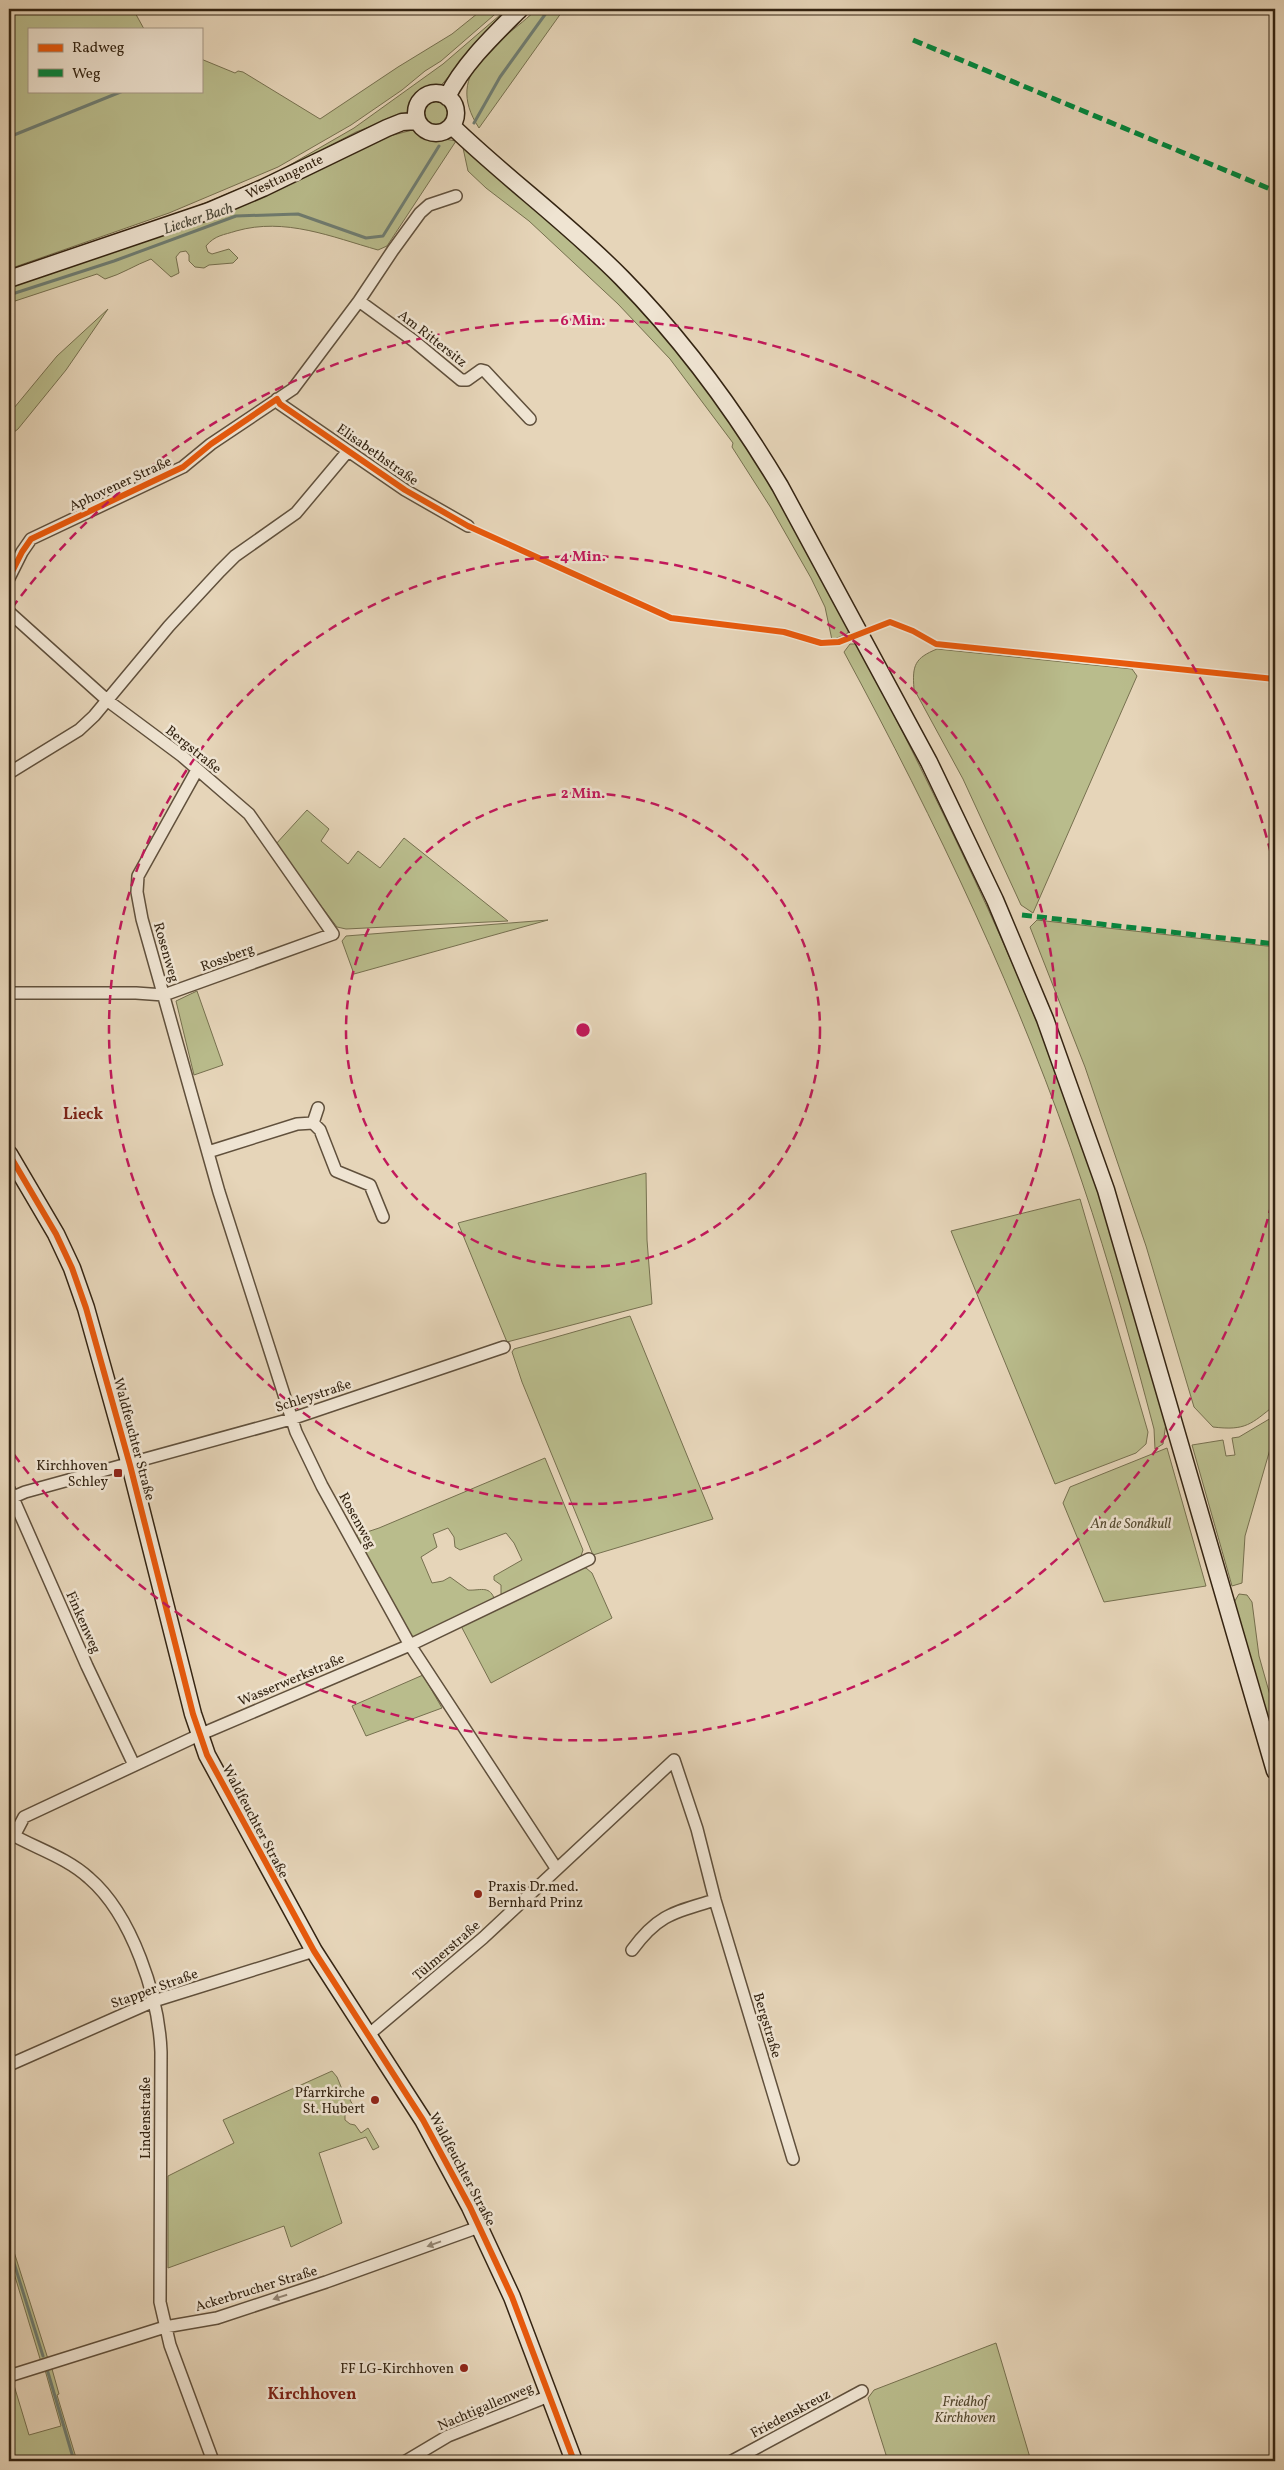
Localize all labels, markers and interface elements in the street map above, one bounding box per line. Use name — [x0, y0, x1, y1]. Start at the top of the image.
legend — [28, 28, 202, 92]
text: Radweg — [72, 38, 125, 59]
text: Weg — [72, 64, 101, 85]
street label: Westtangente — [243, 150, 327, 204]
water label: Liecker Bach — [161, 198, 236, 241]
street label: Am Rittersitz — [394, 306, 471, 372]
text: 6 Min. — [560, 311, 606, 332]
street label: Elisabethstraße — [332, 420, 422, 491]
street label: Aphovener Straße — [66, 452, 175, 516]
text: 4 Min. — [560, 547, 606, 568]
street label: Bergstraße — [161, 722, 225, 779]
text: 2 Min. — [561, 784, 605, 805]
street label: Rosenweg — [148, 920, 183, 985]
street label: Rossberg — [198, 940, 257, 977]
centre of rings — [574, 1021, 592, 1039]
district label: Lieck — [63, 1104, 103, 1126]
street label: Schleystraße — [273, 1375, 354, 1418]
street label: Waldfeuchter Straße — [108, 1376, 159, 1503]
place label: Kirchhoven Schley — [36, 1457, 108, 1492]
marker: Kirchhoven Schley — [112, 1467, 124, 1479]
street label: Rosenweg — [333, 1489, 380, 1552]
park label: An de Sondkull — [1090, 1515, 1172, 1534]
street label: Finkenweg — [60, 1588, 105, 1657]
street label: Wasserwerkstraße — [235, 1649, 348, 1711]
street label: Waldfeuchter Straße — [217, 1762, 293, 1882]
place label: Praxis Dr.med. Bernhard Prinz — [488, 1878, 583, 1913]
marker: Praxis Dr.med. Bernhard Prinz — [472, 1888, 484, 1900]
street label: Tülmerstraße — [409, 1916, 485, 1986]
street label: Stapper Straße — [108, 1965, 201, 2014]
street label: Bergstraße — [748, 1991, 786, 2061]
street label: Lindenstraße — [137, 2077, 156, 2159]
place label: Pfarrkirche St. Hubert — [295, 2084, 365, 2119]
marker: Pfarrkirche St. Hubert — [369, 2094, 381, 2106]
street label: Waldfeuchter Straße — [424, 2110, 500, 2230]
one-way arrow — [426, 2240, 441, 2248]
street label: Ackerbrucher Straße — [193, 2262, 320, 2317]
one-way arrow — [273, 2294, 288, 2302]
place label: FF LG-Kirchhoven — [340, 2360, 454, 2379]
marker: FF LG-Kirchhoven — [458, 2362, 470, 2374]
street label: Nachtigallenweg — [435, 2379, 536, 2436]
district label: Kirchhoven — [267, 2384, 357, 2406]
street label: Friedenskreuz — [747, 2385, 834, 2443]
park label: Friedhof Kirchhoven — [934, 2393, 996, 2428]

